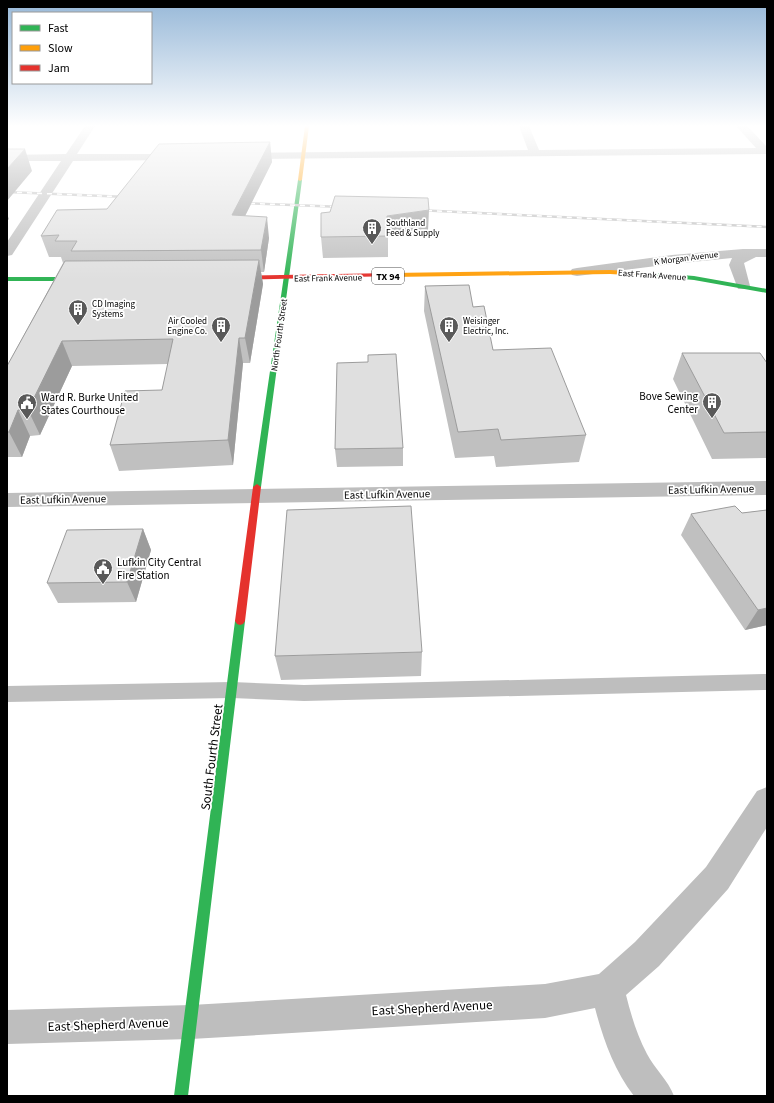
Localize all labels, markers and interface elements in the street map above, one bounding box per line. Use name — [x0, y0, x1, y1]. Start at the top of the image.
legend — [12, 12, 152, 84]
text: Fast — [48, 20, 68, 37]
text: Slow — [48, 40, 73, 57]
text: Jam — [48, 60, 70, 77]
building icon: Southland Feed & Supply — [361, 217, 383, 245]
place label: Southland Feed & Supply — [386, 217, 440, 240]
street label: K Morgan Avenue — [653, 248, 720, 269]
street label: East Frank Avenue — [617, 267, 687, 284]
road number: TX 94 — [372, 268, 404, 284]
street label: East Frank Avenue — [294, 271, 363, 286]
building icon: CD Imaging Systems — [67, 298, 89, 326]
place label: CD Imaging Systems — [92, 298, 136, 321]
street label: North Fourth Street — [268, 298, 291, 372]
place label: Air Cooled Engine Co. — [167, 315, 207, 338]
building icon: Air Cooled Engine Co. — [210, 315, 232, 343]
building icon: Weisinger Electric, Inc. — [438, 315, 460, 343]
place label: Weisinger Electric, Inc. — [463, 315, 509, 338]
place label: Bove Sewing Center — [639, 389, 698, 417]
place label: Ward R. Burke United States Courthouse — [41, 390, 138, 418]
building icon: Bove Sewing Center — [701, 391, 723, 419]
public building icon: Ward R. Burke United States Courthouse — [16, 392, 38, 420]
street label: East Lufkin Avenue — [668, 481, 755, 498]
street label: East Lufkin Avenue — [344, 486, 431, 503]
street label: East Lufkin Avenue — [20, 491, 107, 508]
place label: Lufkin City Central Fire Station — [117, 555, 201, 583]
public building icon: Lufkin City Central Fire Station — [92, 557, 114, 585]
street label: South Fourth Street — [197, 703, 227, 811]
street label: East Shepherd Avenue — [371, 996, 493, 1020]
street label: East Shepherd Avenue — [47, 1014, 169, 1036]

